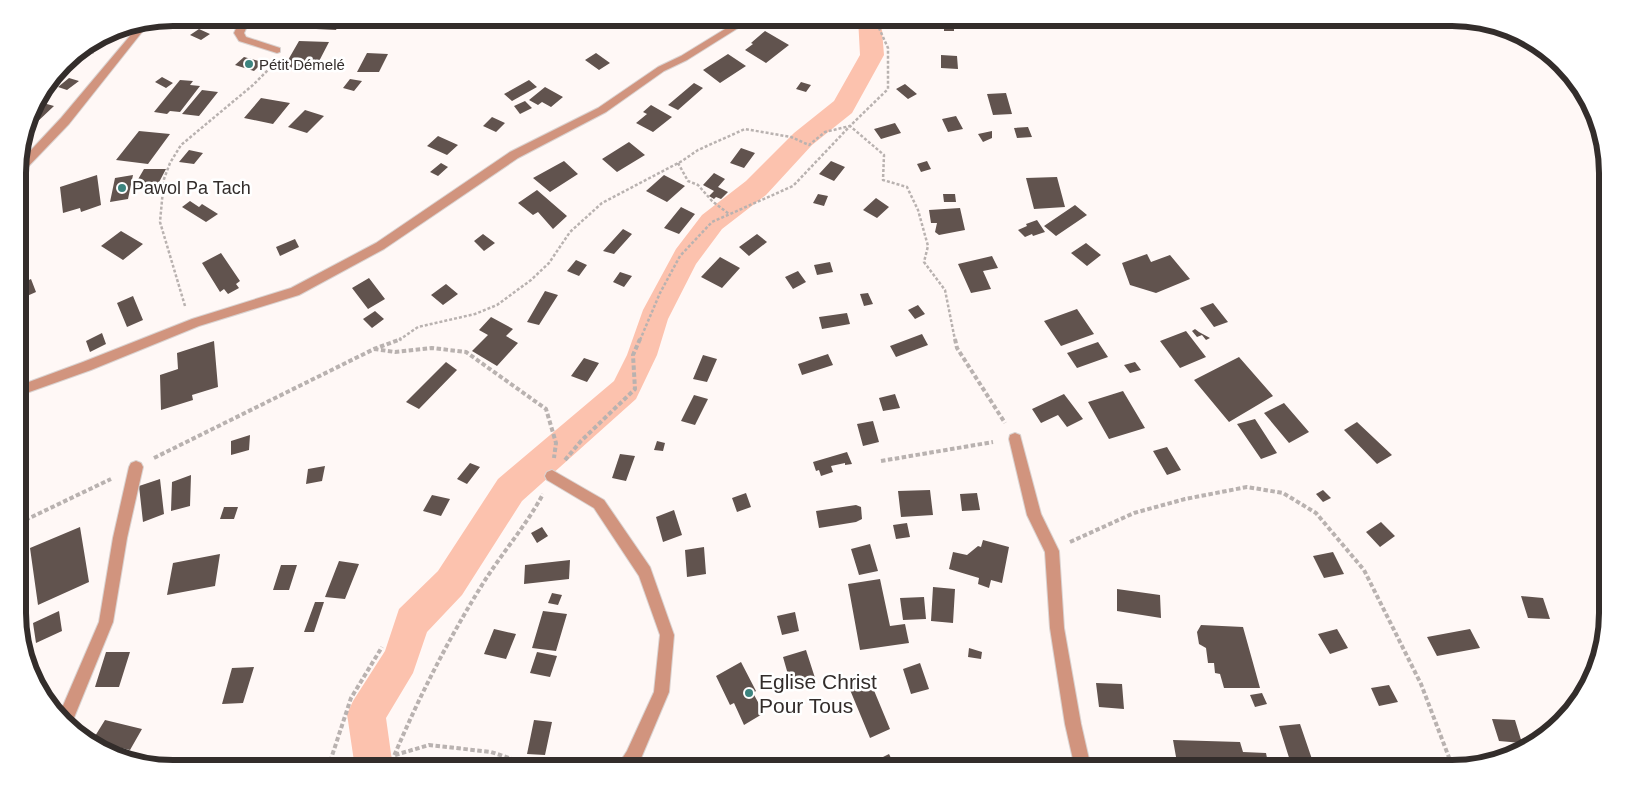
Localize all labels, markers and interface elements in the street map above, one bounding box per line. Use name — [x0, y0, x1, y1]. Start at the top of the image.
place label: Pétit Démelé — [259, 56, 345, 73]
marker: Pétit Démelé — [243, 58, 255, 70]
place label: Pawol Pa Tach — [132, 178, 251, 198]
marker: Pawol Pa Tach — [116, 182, 128, 194]
place label: Eglise Christ Pour Tous — [759, 670, 877, 717]
marker: Eglise Christ Pour Tous — [743, 687, 755, 699]

